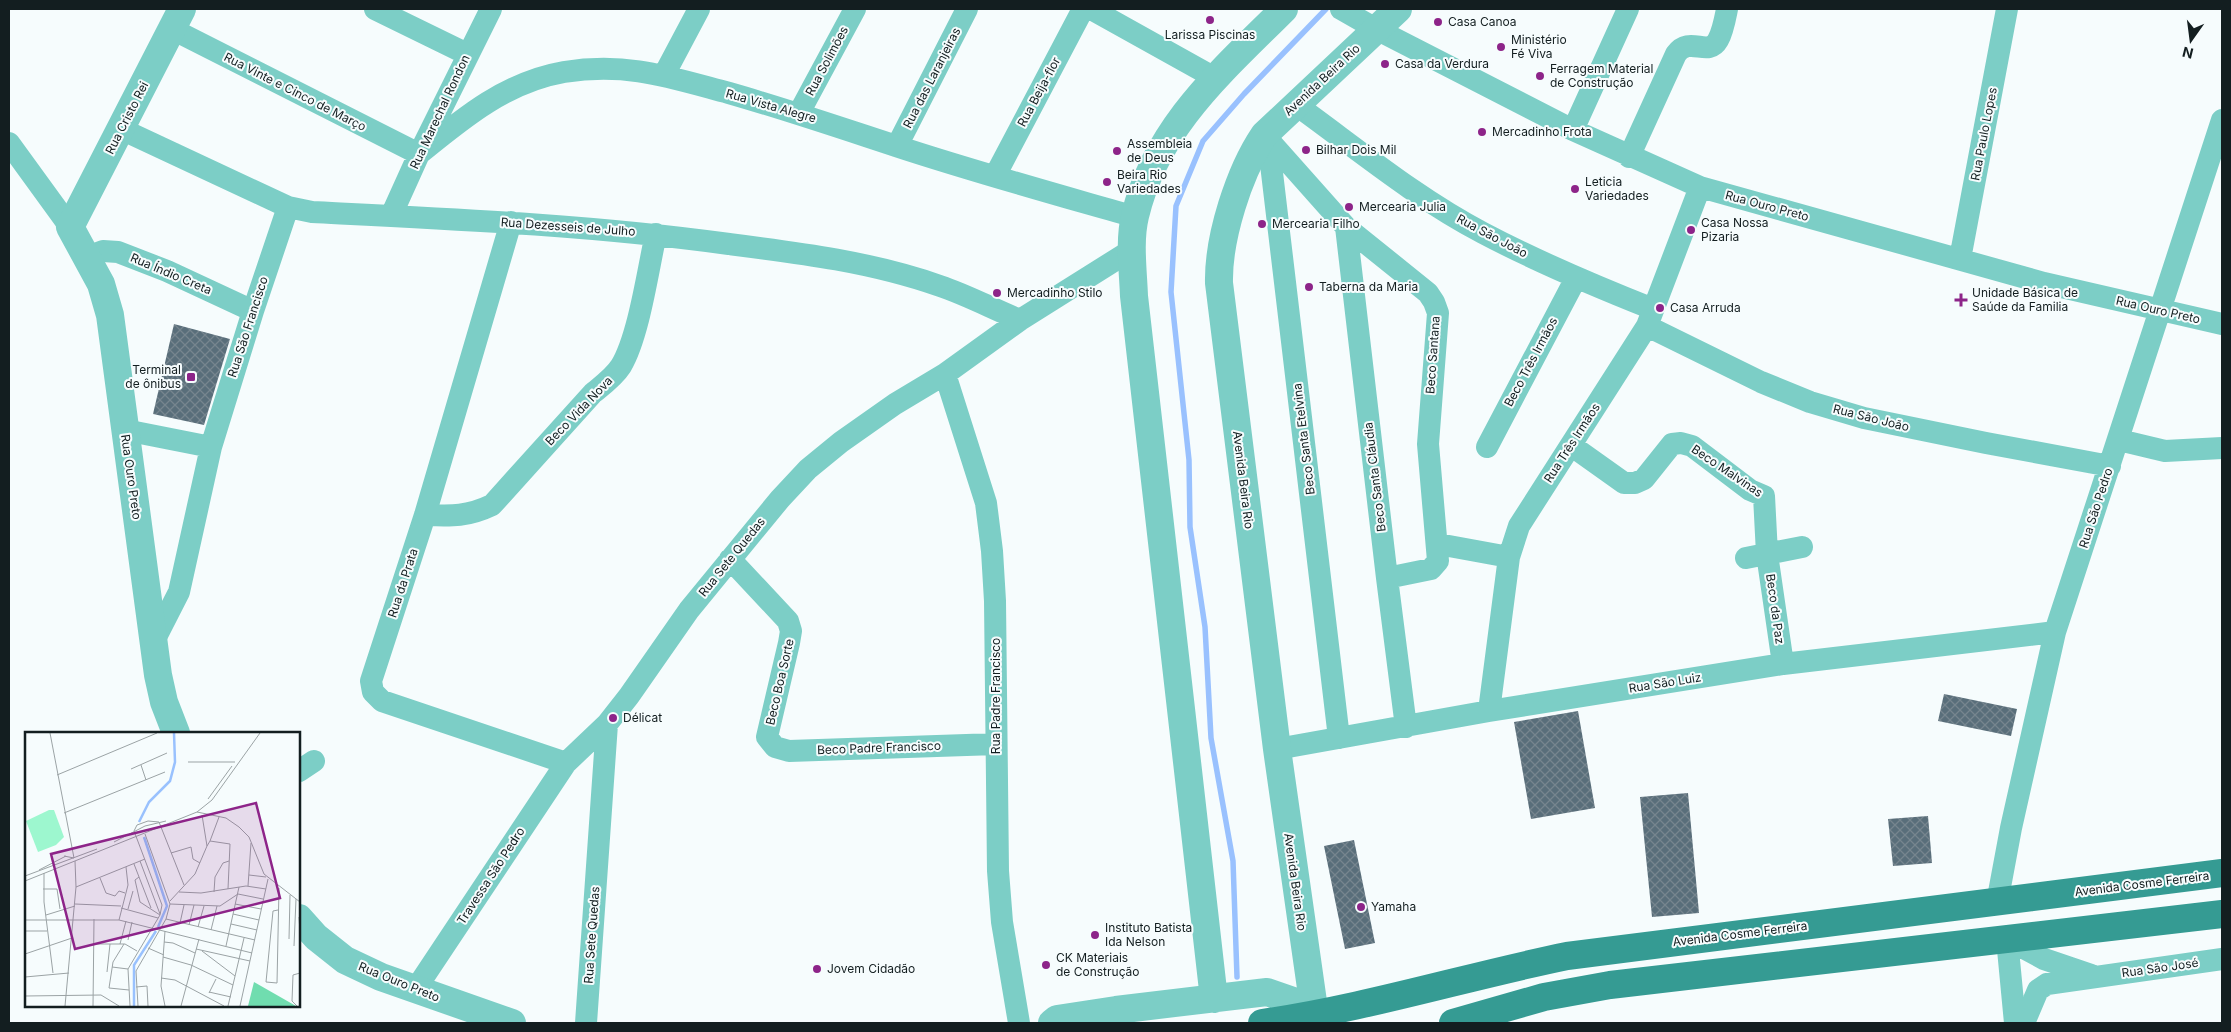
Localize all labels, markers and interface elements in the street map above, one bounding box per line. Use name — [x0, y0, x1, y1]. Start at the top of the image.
marker: Larissa Piscinas — [1204, 14, 1216, 26]
place label: Casa Canoa — [1448, 14, 1517, 29]
north arrow — [2166, 15, 2216, 65]
marker: Casa Canoa — [1432, 16, 1444, 28]
street label: Rua Solimões — [802, 23, 851, 98]
street label: Rua das Laranjeiras — [900, 25, 963, 131]
place label: Larissa Piscinas — [1165, 27, 1255, 42]
place label: Ministério Fé Viva — [1511, 32, 1567, 61]
street label: Avenida Beira Rio — [1280, 41, 1363, 119]
marker: Ministério Fé Viva — [1495, 41, 1507, 53]
text: N — [2181, 44, 2195, 63]
street label: Rua Vinte e Cinco de Março — [222, 49, 369, 134]
street label: Rua Marechal Rondon — [406, 52, 473, 171]
street label: Rua Beija-flor — [1014, 54, 1063, 129]
place label: Casa da Verdura — [1395, 56, 1489, 71]
marker: Casa da Verdura — [1379, 58, 1391, 70]
place label: Ferragem Material de Construção — [1550, 61, 1653, 90]
marker: Ferragem Material de Construção — [1534, 70, 1546, 82]
street label: Rua Cristo Rei — [102, 79, 151, 157]
street label: Rua Vista Alegre — [724, 85, 818, 126]
street label: Rua Paulo Lopes — [1967, 86, 2000, 182]
place label: Mercadinho Frota — [1492, 124, 1592, 139]
marker: Mercadinho Frota — [1476, 126, 1488, 138]
place label: Assembleia de Deus — [1127, 136, 1192, 165]
place label: Bilhar Dois Mil — [1316, 142, 1397, 157]
marker: Bilhar Dois Mil — [1300, 144, 1312, 156]
marker: Assembleia de Deus — [1111, 145, 1123, 157]
place label: Beira Rio Variedades — [1117, 167, 1181, 196]
place label: Leticia Variedades — [1585, 174, 1649, 203]
marker: Beira Rio Variedades — [1101, 176, 1113, 188]
marker: Leticia Variedades — [1569, 183, 1581, 195]
street label: Rua Ouro Preto — [1724, 187, 1811, 224]
place label: Mercearia Julia — [1359, 199, 1446, 214]
marker: Mercearia Julia — [1343, 201, 1355, 213]
street label: Rua São João — [1454, 211, 1530, 261]
street label: Rua Dezesseis de Julho — [500, 214, 636, 239]
place label: Casa Nossa Pizaria — [1701, 215, 1769, 244]
place label: Mercearia Filho — [1272, 216, 1360, 231]
marker: Mercearia Filho — [1256, 218, 1268, 230]
marker: Casa Nossa Pizaria — [1685, 224, 1697, 236]
street label: Rua Índio Creta — [128, 250, 214, 297]
street label: Rua São Francisco — [224, 275, 271, 379]
place label: Taberna da Maria — [1319, 279, 1418, 294]
marker: Taberna da Maria — [1303, 281, 1315, 293]
place label: Mercadinho Stilo — [1007, 285, 1103, 300]
place label: Unidade Básica de Saúde da Familia — [1972, 285, 2078, 314]
marker: Mercadinho Stilo — [991, 287, 1003, 299]
marker: Unidade Básica de Saúde da Familia — [1954, 293, 1968, 307]
street label: Rua Ouro Preto — [2114, 293, 2202, 327]
place label: Casa Arruda — [1670, 300, 1741, 315]
marker: Casa Arruda — [1654, 302, 1666, 314]
street label: Beco Santana — [1422, 315, 1443, 395]
street label: Beco Três Irmãos — [1501, 315, 1560, 409]
place label: Terminal de ônibus — [125, 362, 181, 391]
marker: Terminal de ônibus — [185, 371, 197, 383]
street label: Beco Vida Nova — [542, 373, 615, 448]
street label: Beco Santa Etelvina — [1289, 382, 1318, 496]
street label: Rua Três Irmãos — [1540, 400, 1603, 485]
street label: Rua São João — [1831, 401, 1911, 434]
street label: Beco Santa Cláudia — [1360, 421, 1389, 533]
street label: Avenida Beira Rio — [1230, 430, 1257, 530]
street label: Rua Ouro Preto — [118, 433, 145, 521]
street label: Beco Malvinas — [1689, 441, 1766, 500]
street label: Rua São Pedro — [2076, 466, 2116, 550]
street label: Rua Sete Quedas — [695, 514, 768, 599]
street label: Rua da Prata — [384, 546, 421, 619]
street label: Beco da Paz — [1763, 573, 1788, 645]
street label: Beco Boa Sorte — [762, 637, 797, 726]
street label: Rua Padre Francisco — [988, 638, 1003, 754]
street label: Rua São Luiz — [1628, 669, 1702, 696]
place label: Délicat — [623, 710, 662, 725]
marker: Délicat — [607, 712, 619, 724]
inset map — [25, 732, 300, 1007]
street label: Beco Padre Francisco — [817, 738, 941, 757]
street label: Travessa São Pedro — [454, 824, 528, 927]
street label: Avenida Beira Rio — [1281, 832, 1310, 932]
street label: Avenida Cosme Ferreira — [2074, 868, 2210, 899]
street label: Rua Sete Quedas — [581, 886, 602, 984]
place label: Yamaha — [1371, 899, 1416, 914]
marker: Yamaha — [1355, 901, 1367, 913]
street label: Avenida Cosme Ferreira — [1672, 918, 1808, 949]
place label: Instituto Batista Ida Nelson — [1105, 920, 1192, 949]
marker: Instituto Batista Ida Nelson — [1089, 929, 1101, 941]
place label: CK Materiais de Construção — [1056, 950, 1140, 979]
street label: Rua São José — [2121, 955, 2199, 980]
street label: Rua Ouro Preto — [356, 958, 442, 1005]
marker: CK Materiais de Construção — [1040, 959, 1052, 971]
place label: Jovem Cidadão — [827, 961, 915, 976]
marker: Jovem Cidadão — [811, 963, 823, 975]

